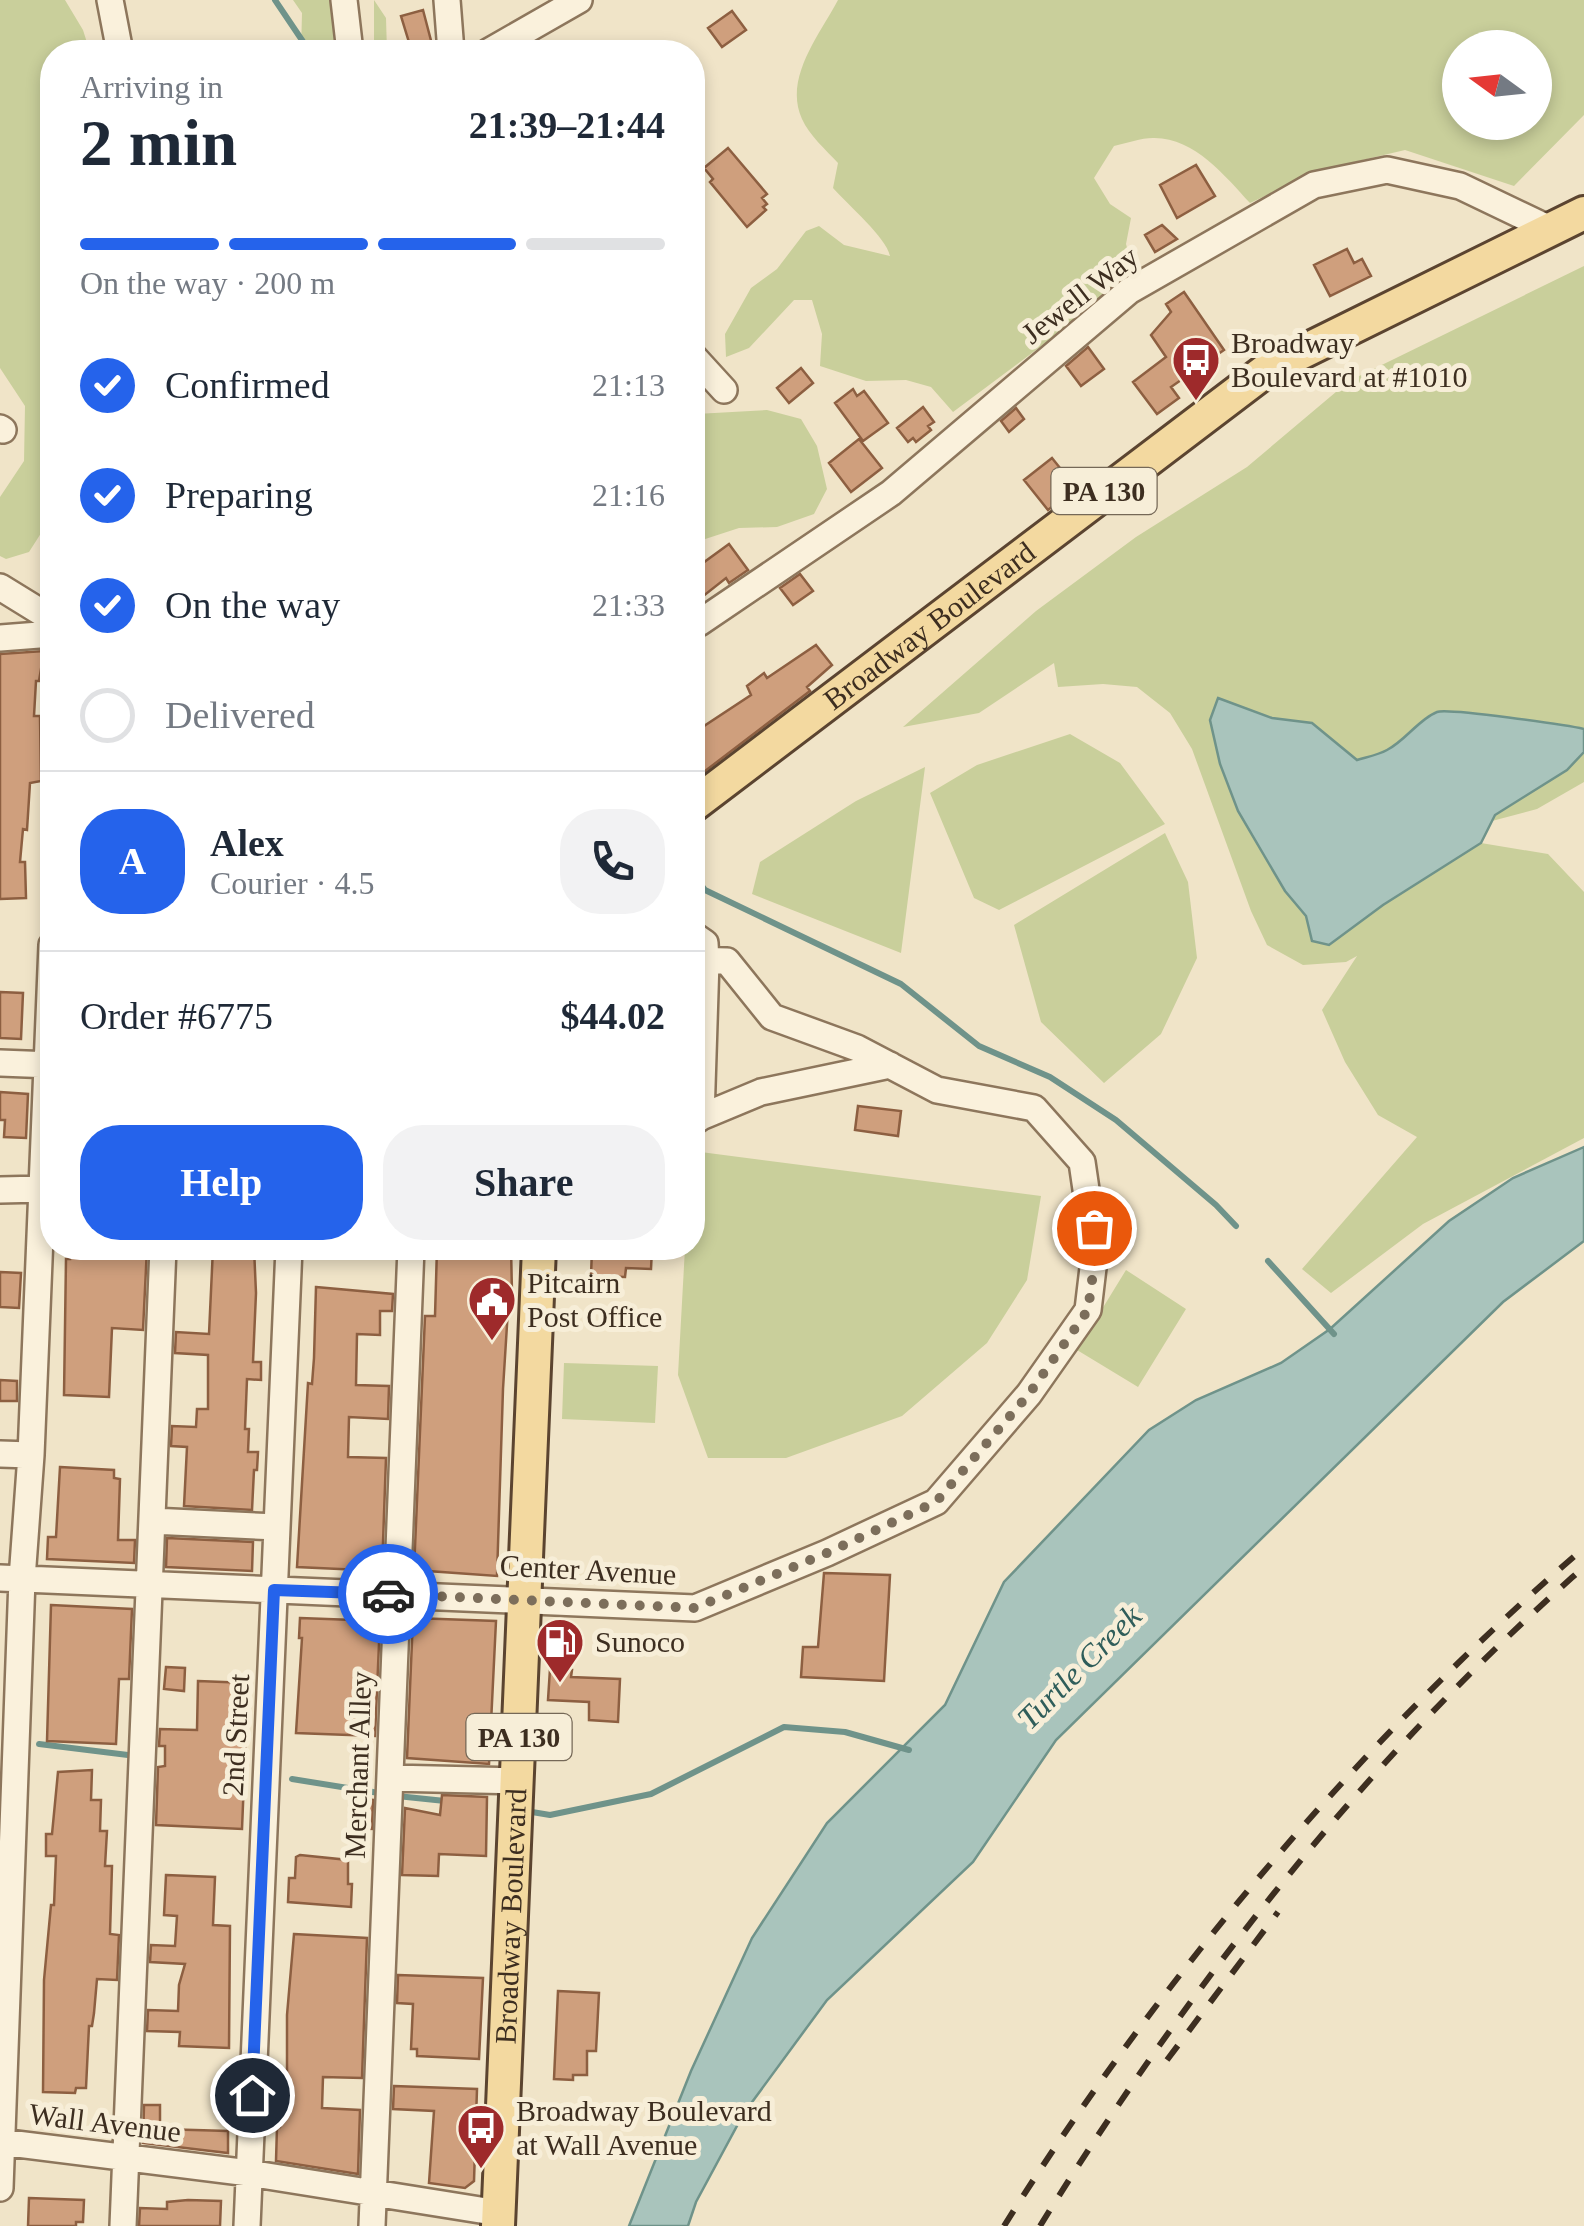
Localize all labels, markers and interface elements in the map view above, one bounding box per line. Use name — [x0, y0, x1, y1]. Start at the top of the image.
north arrow — [1442, 30, 1552, 140]
map controls — [1442, 30, 1552, 140]
text: Arriving in — [80, 69, 223, 105]
text: 21:39–21:44 — [469, 104, 665, 146]
text: 2 min — [80, 107, 237, 179]
street label: Jewell Way — [1015, 239, 1144, 350]
text: On the way · 200 m — [80, 265, 335, 301]
place label: Broadway Boulevard at #1010 — [1231, 326, 1468, 393]
bus stop icon: Broadway Boulevard at #1010 — [1170, 334, 1222, 402]
icon: check — [80, 358, 135, 413]
text: Confirmed — [165, 364, 330, 406]
text: 21:13 — [592, 367, 665, 403]
icon: check — [80, 468, 135, 523]
road number: PA 130 — [1052, 468, 1156, 514]
text: Preparing — [165, 474, 313, 516]
text: 21:16 — [592, 477, 665, 513]
street label: Broadway Boulevard — [817, 535, 1041, 716]
icon: check — [80, 578, 135, 633]
text: On the way — [165, 584, 340, 626]
text: 21:33 — [592, 587, 665, 623]
text: Delivered — [165, 694, 315, 736]
button: phone — [560, 809, 665, 914]
text: Alex — [210, 822, 284, 864]
text: A — [119, 840, 146, 882]
text: Courier · 4.5 — [210, 865, 374, 901]
text: Order #6775 — [80, 995, 273, 1037]
text: $44.02 — [561, 995, 665, 1037]
button: Help — [80, 1125, 363, 1240]
button: Share — [383, 1125, 665, 1240]
pin — [1052, 1186, 1137, 1271]
icon: bag — [1067, 1201, 1122, 1256]
place label: Pitcairn Post Office — [527, 1266, 662, 1333]
public building icon: Pitcairn Post Office — [466, 1274, 518, 1342]
courier — [338, 1544, 438, 1644]
street label: Center Avenue — [499, 1548, 677, 1591]
icon: car — [361, 1567, 416, 1622]
water label: Turtle Creek — [1010, 1597, 1149, 1736]
fuel station icon: Sunoco — [534, 1616, 586, 1684]
place label: Sunoco — [595, 1625, 685, 1658]
street label: Merchant Alley — [338, 1671, 377, 1859]
street label: 2nd Street — [216, 1672, 255, 1797]
road number: PA 130 — [466, 1714, 572, 1760]
street label: Broadway Boulevard — [489, 1788, 532, 2045]
pin — [210, 2053, 295, 2138]
icon: home — [225, 2068, 280, 2123]
place label: Broadway Boulevard at Wall Avenue — [516, 2094, 772, 2161]
street label: Wall Avenue — [27, 2097, 183, 2148]
bus stop icon: Broadway Boulevard at Wall Avenue — [455, 2102, 507, 2170]

